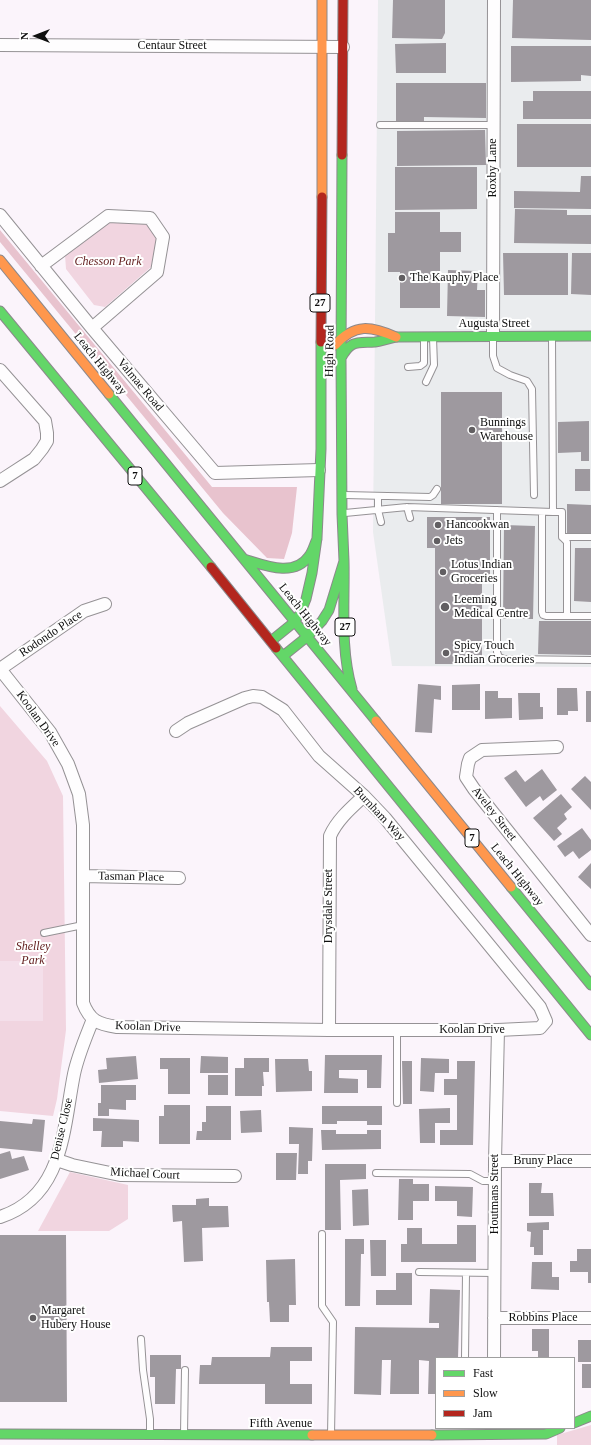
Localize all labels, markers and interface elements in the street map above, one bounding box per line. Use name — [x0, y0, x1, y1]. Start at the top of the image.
north arrow — [16, 16, 56, 56]
text: N — [18, 32, 30, 40]
street label: Centaur Street — [138, 39, 206, 53]
street label: Roxby Lane — [486, 139, 500, 197]
park label: Chesson Park — [75, 255, 141, 269]
place label: The Kauphy Place — [410, 271, 499, 285]
marker: The Kauphy Place — [397, 273, 407, 283]
road number: 27 — [310, 294, 330, 312]
street label: Augusta Street — [459, 317, 529, 331]
street label: High Road — [322, 325, 338, 377]
street label: Leach Highway — [70, 330, 130, 398]
street label: Valmae Road — [114, 356, 166, 414]
place label: Bunnings Warehouse — [480, 416, 533, 444]
marker: Bunnings Warehouse — [467, 425, 477, 435]
road number: 7 — [128, 467, 142, 485]
place label: Hancookwan — [446, 518, 509, 532]
marker: Hancookwan — [433, 520, 443, 530]
place label: Jets — [445, 534, 463, 548]
marker: Jets — [432, 536, 442, 546]
place label: Lotus Indian Groceries — [451, 558, 512, 586]
marker: Lotus Indian Groceries — [438, 567, 448, 577]
street label: Leach Highway — [275, 581, 335, 649]
place label: Leeming Medical Centre — [454, 593, 528, 621]
marker: Leeming Medical Centre — [439, 601, 451, 613]
street label: Rodondo Place — [17, 608, 85, 660]
road number: 27 — [335, 618, 355, 636]
place label: Spicy Touch Indian Groceries — [454, 639, 534, 667]
marker: Spicy Touch Indian Groceries — [441, 648, 451, 658]
street label: Koolan Drive — [13, 688, 63, 750]
street label: Burnham Way — [350, 784, 408, 844]
street label: Aveley Street — [468, 784, 520, 844]
road number: 7 — [465, 829, 479, 847]
street label: Leach Highway — [487, 841, 547, 909]
street label: Tasman Place — [98, 869, 164, 885]
street label: Drysdale Street — [322, 869, 336, 943]
park label: Shelley Park — [16, 940, 50, 968]
street label: Koolan Drive — [115, 1019, 181, 1035]
street label: Koolan Drive — [439, 1023, 505, 1037]
street label: Denise Close — [48, 1096, 76, 1162]
street label: Houtmans Street — [488, 1154, 502, 1234]
street label: Bruny Place — [514, 1154, 572, 1168]
street label: Michael Court — [110, 1165, 180, 1183]
place label: Margaret Hubery House — [41, 1304, 111, 1332]
street label: Robbins Place — [509, 1311, 577, 1325]
marker: Margaret Hubery House — [28, 1313, 38, 1323]
legend — [435, 1357, 575, 1429]
text: Fast — [473, 1366, 493, 1380]
text: Slow — [473, 1386, 498, 1400]
text: Jam — [473, 1406, 492, 1420]
street label: Fifth Avenue — [250, 1417, 312, 1431]

